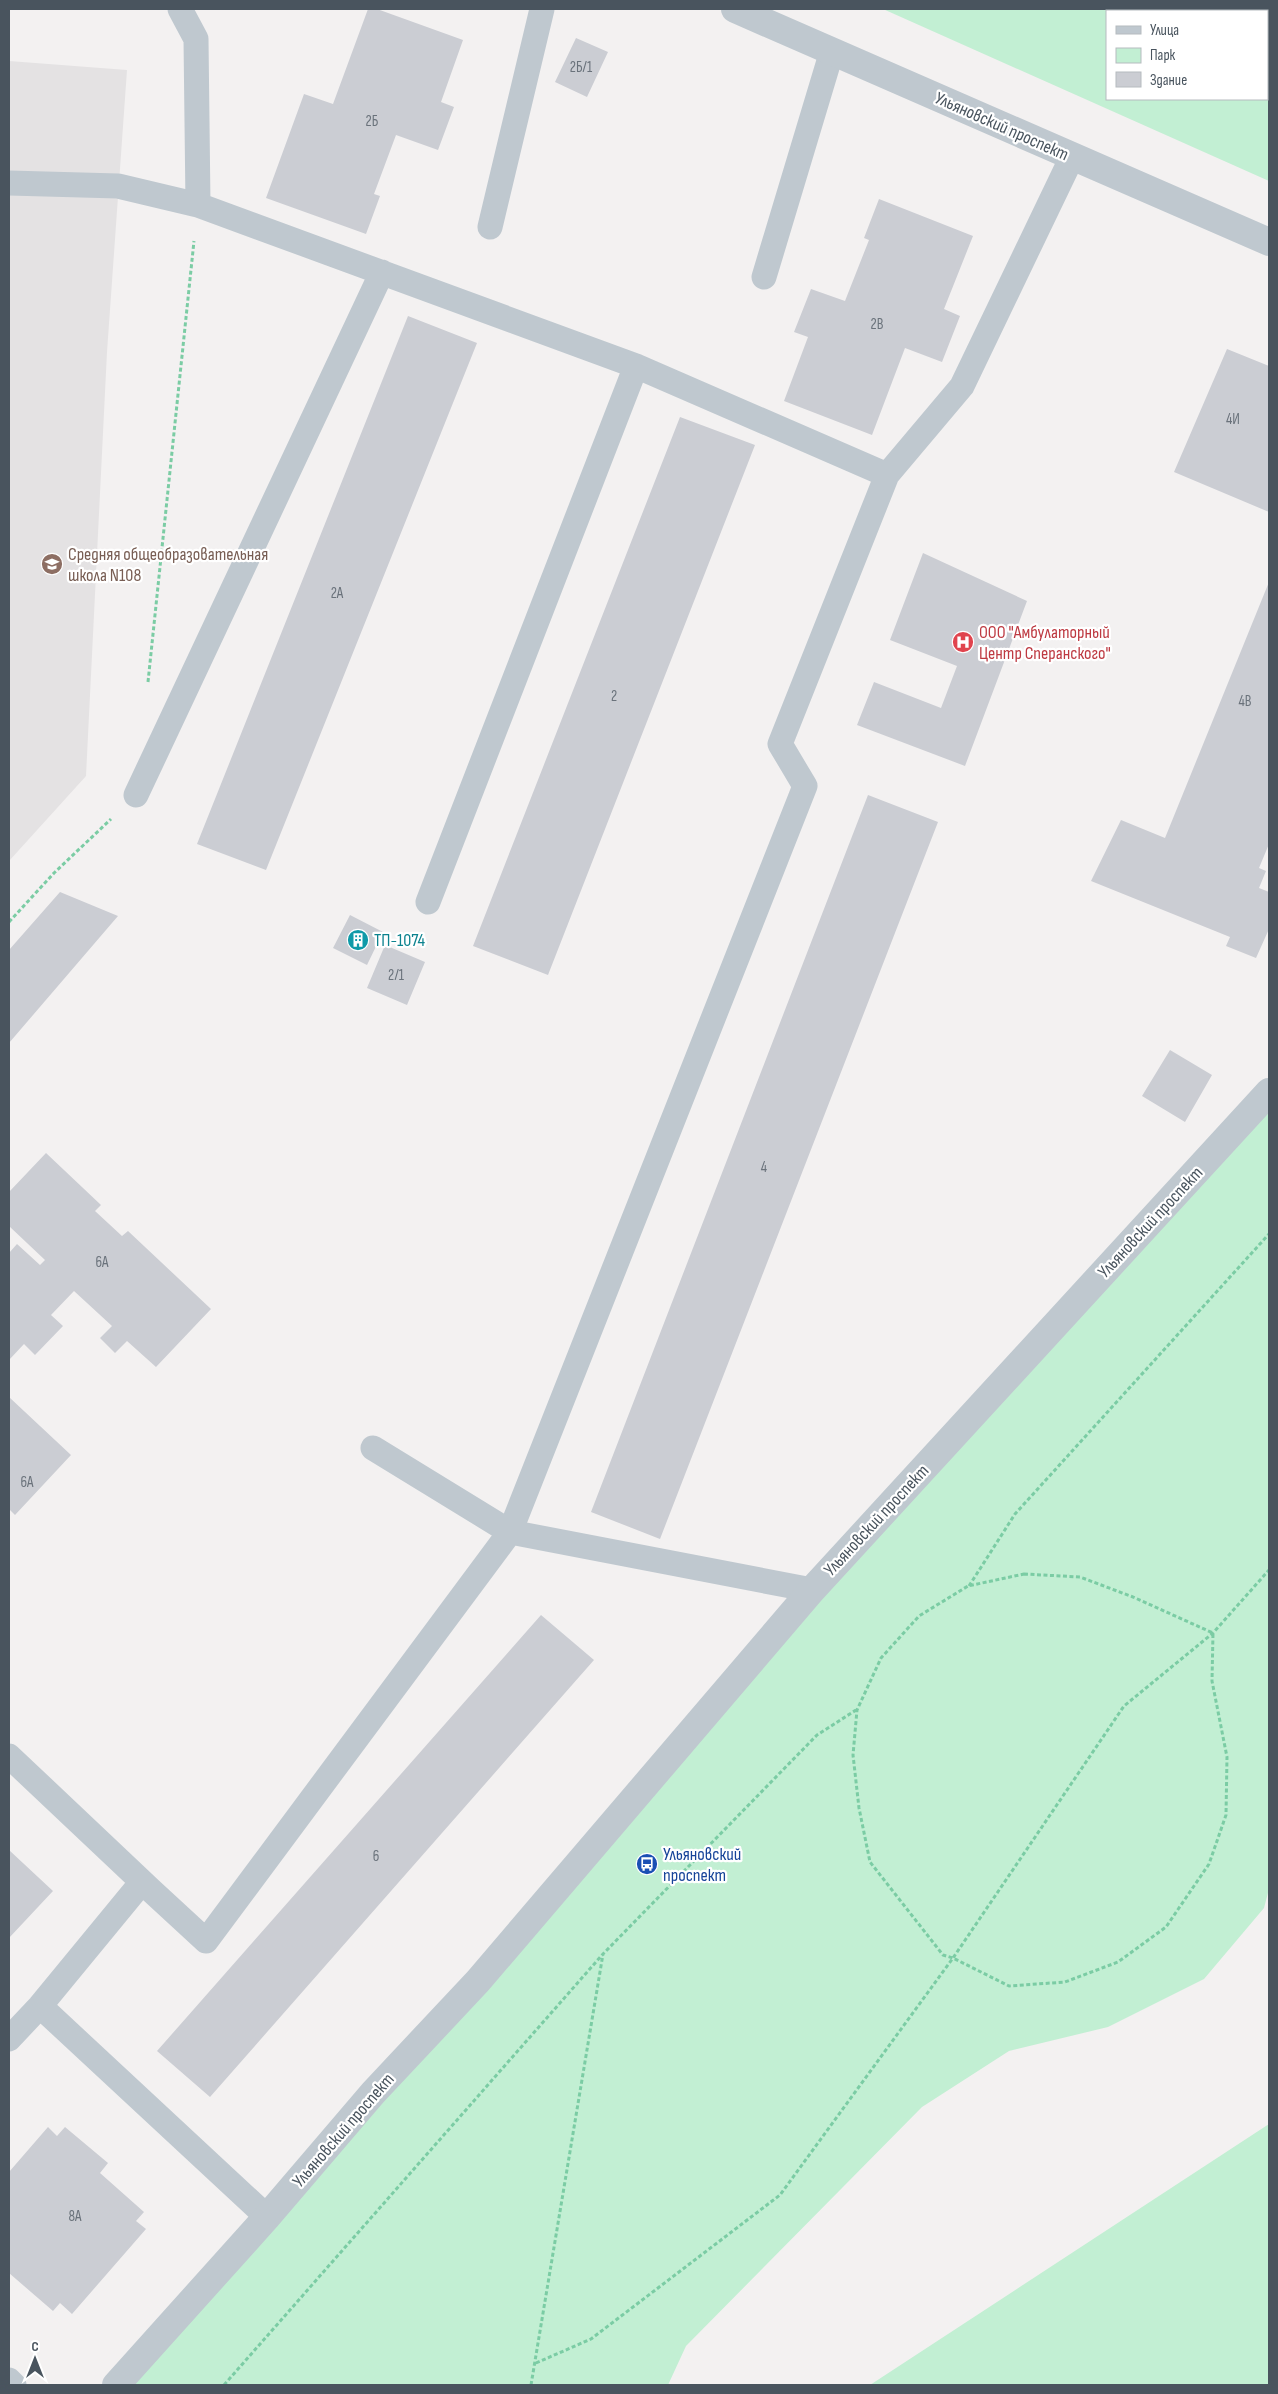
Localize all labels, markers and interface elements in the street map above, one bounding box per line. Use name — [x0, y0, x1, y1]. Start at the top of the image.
legend — [1106, 10, 1268, 100]
text: Улица — [1150, 21, 1179, 40]
text: Парк — [1150, 46, 1176, 65]
house number: 2Б/1 — [570, 58, 593, 77]
text: Здание — [1150, 71, 1187, 90]
street label: Ульяновский проспект — [932, 88, 1072, 165]
house number: 2Б — [366, 112, 379, 131]
house number: 2В — [871, 315, 884, 334]
house number: 4И — [1226, 410, 1240, 429]
place label: Средняя общеобразовательная школа N108 — [68, 544, 268, 586]
school or university icon: Средняя общеобразовательная школа N108 — [40, 552, 64, 576]
house number: 2А — [331, 584, 344, 603]
place label: ООО "Амбулаторный Центр Сперанского" — [979, 622, 1111, 664]
hospital icon: ООО "Амбулаторный Центр Сперанского" — [951, 630, 975, 654]
house number: 2 — [611, 687, 617, 706]
house number: 4В — [1239, 692, 1252, 711]
building icon: ТП-1074 — [346, 928, 370, 952]
place label: ТП-1074 — [374, 930, 426, 951]
house number: 2/1 — [388, 966, 405, 985]
house number: 4 — [761, 1158, 767, 1177]
street label: Ульяновский проспект — [1094, 1162, 1207, 1282]
house number: 6А — [96, 1253, 109, 1272]
street label: Ульяновский проспект — [820, 1460, 933, 1580]
house number: 6А — [21, 1473, 34, 1492]
place label: Ульяновский проспект — [663, 1844, 741, 1886]
house number: 6 — [373, 1847, 379, 1866]
bus stop icon: Ульяновский проспект — [635, 1852, 659, 1876]
street label: Ульяновский проспект — [288, 2069, 399, 2192]
house number: 8А — [69, 2207, 82, 2226]
north arrow — [10, 2334, 60, 2384]
text: С — [31, 2338, 39, 2355]

